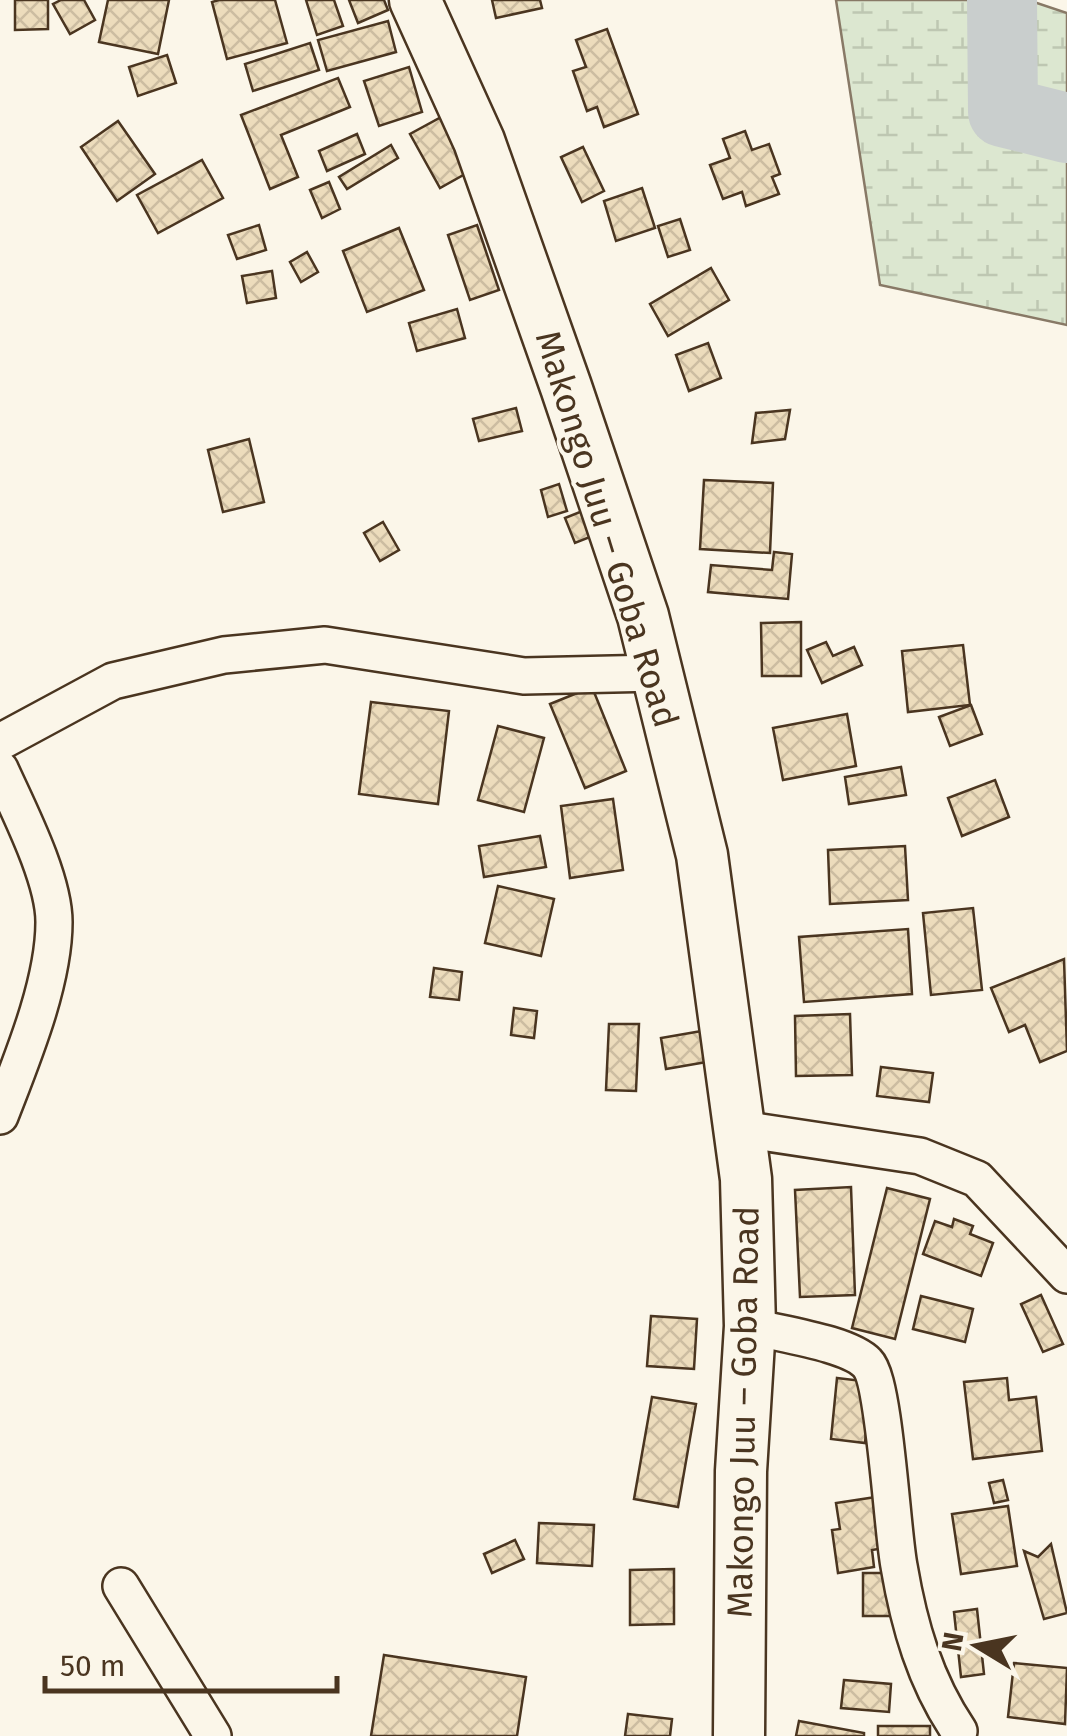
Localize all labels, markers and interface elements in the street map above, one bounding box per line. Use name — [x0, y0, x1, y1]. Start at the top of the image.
street label: Makongo Juu – Goba Road — [527, 326, 687, 732]
street label: Makongo Juu – Goba Road — [718, 1205, 768, 1619]
north arrow — [927, 1596, 1027, 1696]
text: N — [935, 1630, 971, 1654]
scale bar — [45, 1631, 338, 1693]
text: 50 m — [60, 1648, 125, 1684]

